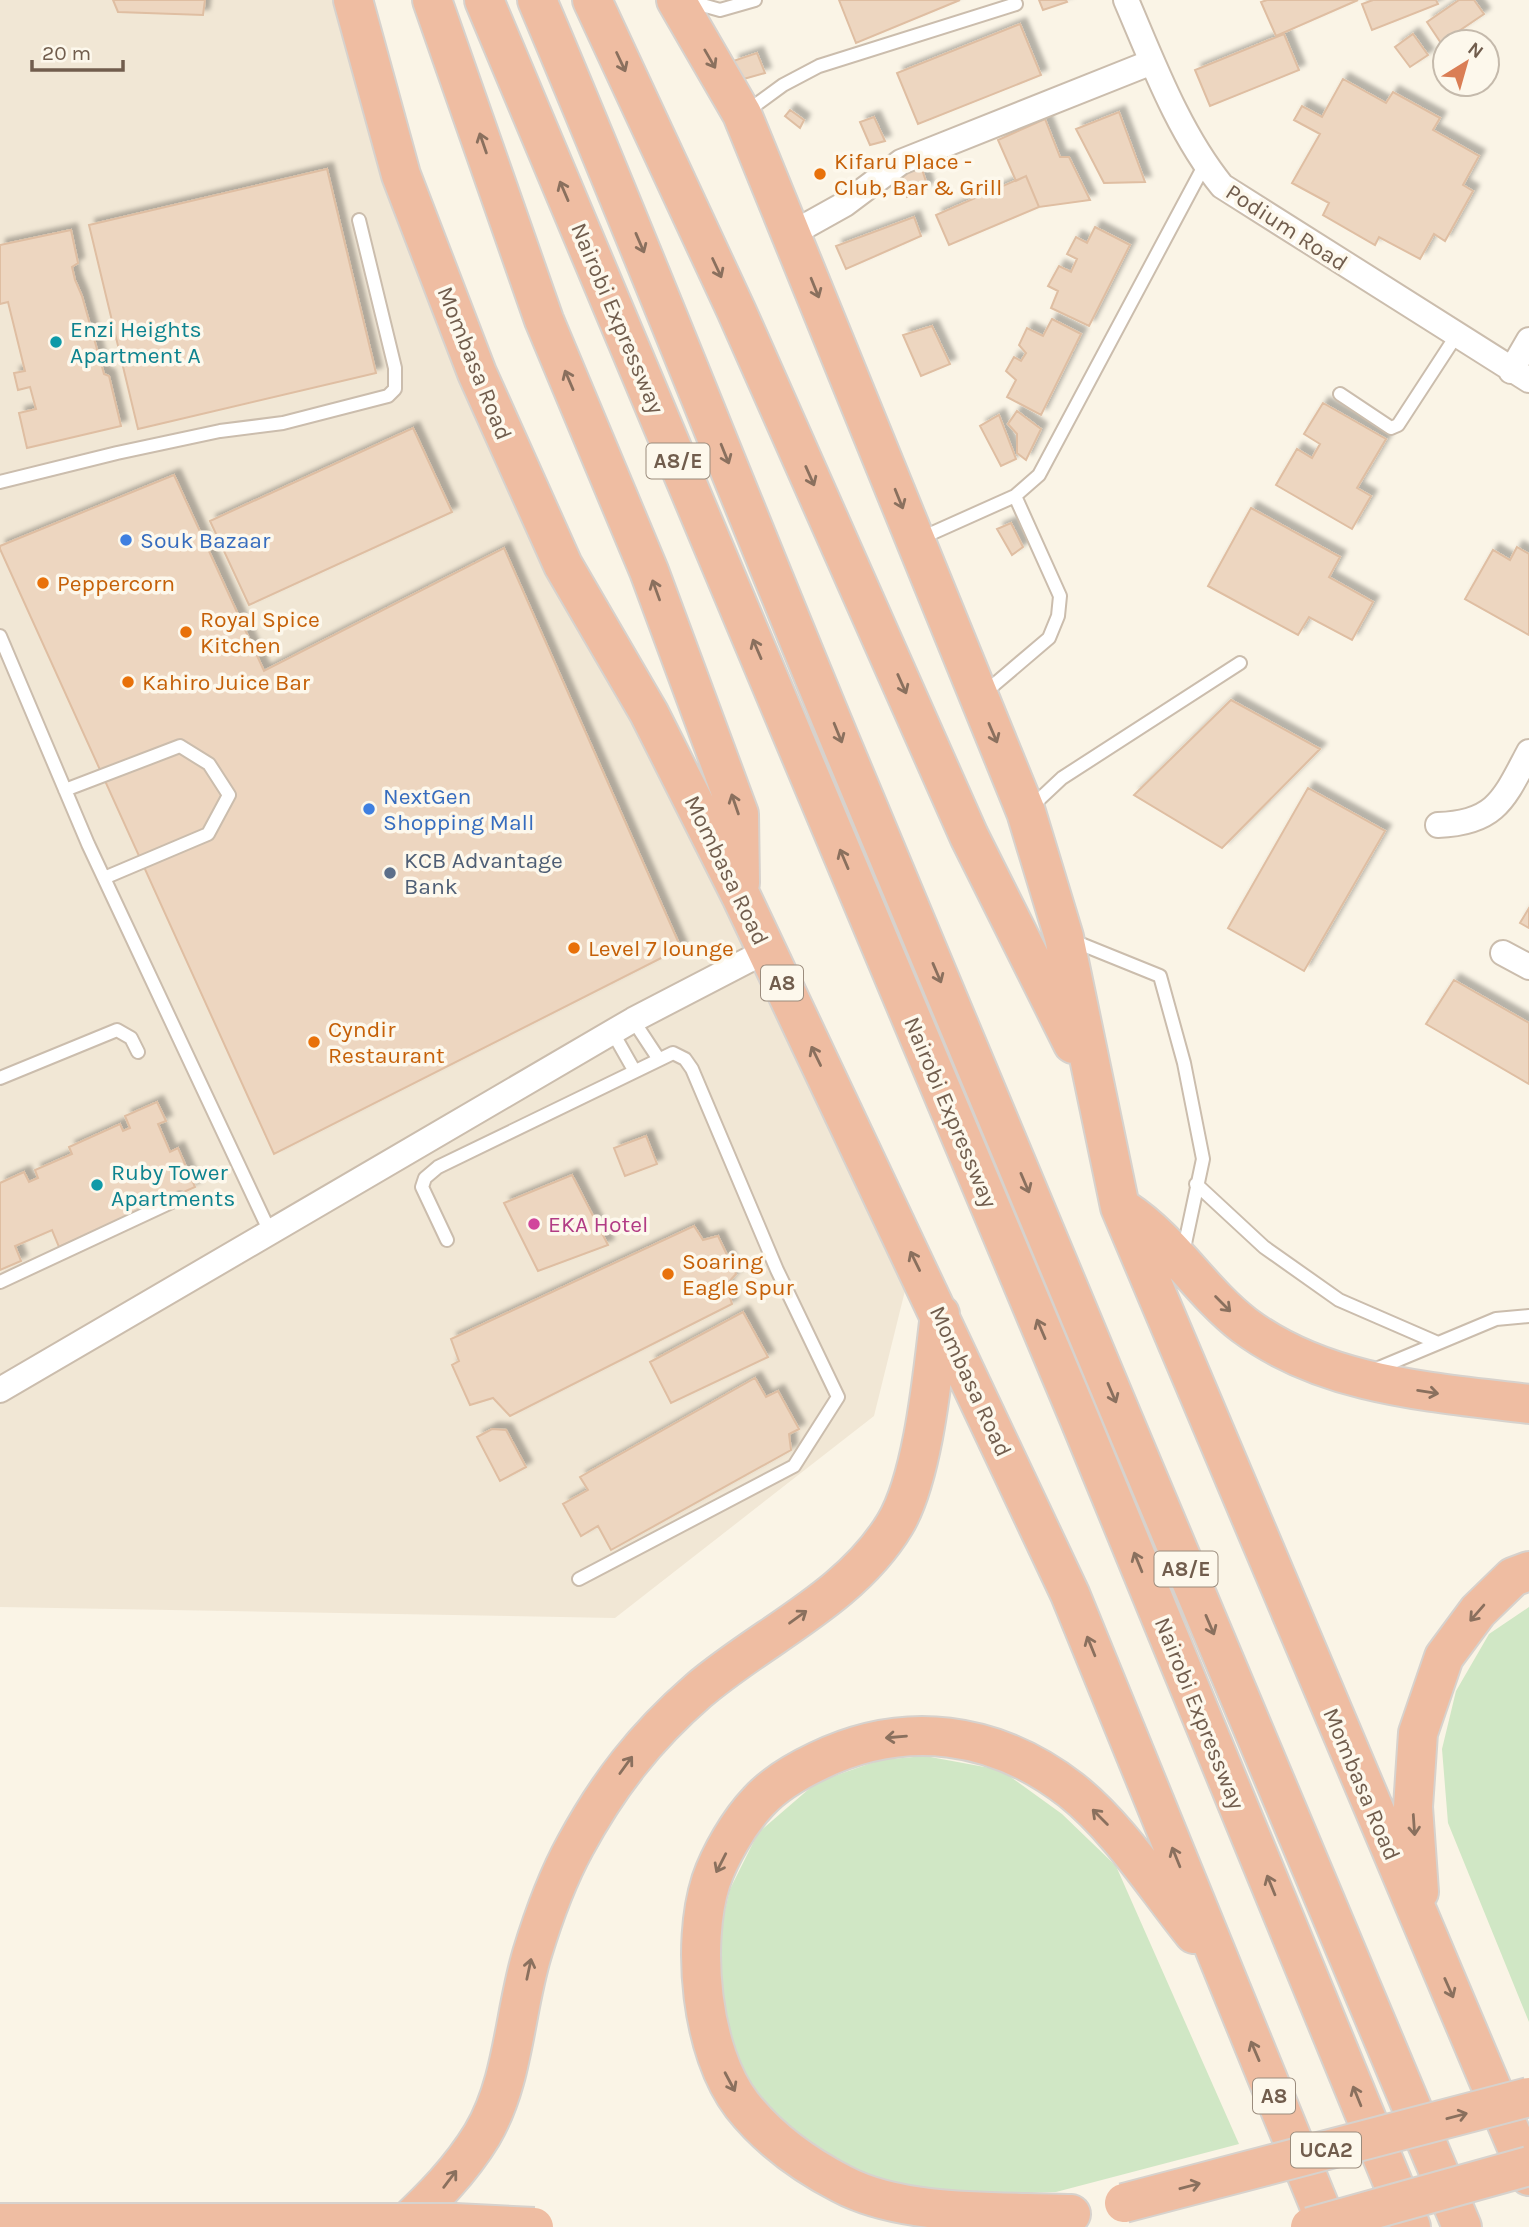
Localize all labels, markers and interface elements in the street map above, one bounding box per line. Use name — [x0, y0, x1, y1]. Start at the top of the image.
scale bar — [32, 28, 122, 72]
north arrow — [1431, 28, 1501, 98]
text: N — [1464, 37, 1488, 63]
text: 20 m — [42, 41, 91, 65]
one-way arrow — [704, 49, 718, 69]
one-way arrow — [614, 51, 628, 72]
one-way arrow — [476, 133, 488, 155]
place label: Kifaru Place - Club, Bar & Grill — [834, 148, 1002, 201]
marker: Kifaru Place - Club, Bar & Grill — [812, 166, 828, 182]
street label: Podium Road — [1221, 178, 1353, 277]
one-way arrow — [557, 180, 570, 202]
street label: Nairobi Expressway — [565, 219, 670, 418]
one-way arrow — [635, 232, 648, 253]
one-way arrow — [710, 257, 724, 278]
one-way arrow — [809, 276, 822, 298]
street label: Mombasa Road — [431, 283, 518, 444]
place label: Enzi Heights Apartment A — [70, 316, 202, 369]
marker: Enzi Heights Apartment A — [48, 334, 64, 350]
one-way arrow — [562, 370, 575, 391]
one-way arrow — [719, 443, 732, 465]
road number: A8/E — [646, 444, 710, 478]
one-way arrow — [804, 465, 817, 486]
one-way arrow — [894, 488, 907, 510]
place label: Souk Bazaar — [140, 527, 271, 554]
marker: Souk Bazaar — [118, 532, 134, 548]
place label: Peppercorn — [57, 570, 175, 597]
marker: Peppercorn — [35, 575, 51, 591]
one-way arrow — [649, 580, 661, 602]
place label: Royal Spice Kitchen — [200, 606, 320, 659]
marker: Royal Spice Kitchen — [178, 624, 194, 640]
one-way arrow — [749, 639, 762, 660]
place label: Kahiro Juice Bar — [142, 669, 311, 696]
one-way arrow — [896, 673, 909, 694]
marker: Kahiro Juice Bar — [120, 674, 136, 690]
one-way arrow — [832, 722, 845, 744]
one-way arrow — [987, 722, 1000, 743]
place label: NextGen Shopping Mall — [383, 783, 534, 836]
street label: Mombasa Road — [679, 791, 774, 949]
one-way arrow — [728, 793, 740, 815]
marker: NextGen Shopping Mall — [361, 801, 377, 817]
place label: KCB Advantage Bank — [404, 847, 563, 900]
one-way arrow — [837, 848, 850, 870]
marker: KCB Advantage Bank — [382, 865, 398, 881]
place label: Level 7 lounge — [588, 935, 734, 962]
marker: Level 7 lounge — [566, 940, 582, 956]
one-way arrow — [931, 961, 944, 983]
road number: A8 — [761, 965, 803, 1000]
street label: Nairobi Expressway — [898, 1013, 1003, 1212]
place label: Cyndir Restaurant — [328, 1016, 445, 1069]
marker: Cyndir Restaurant — [306, 1034, 322, 1050]
one-way arrow — [809, 1046, 823, 1067]
place label: Ruby Tower Apartments — [111, 1159, 235, 1212]
one-way arrow — [1019, 1171, 1032, 1193]
marker: Ruby Tower Apartments — [89, 1177, 105, 1193]
place label: EKA Hotel — [548, 1211, 648, 1238]
marker: EKA Hotel — [526, 1216, 542, 1232]
place label: Soaring Eagle Spur — [682, 1248, 795, 1301]
one-way arrow — [907, 1251, 921, 1272]
marker: Soaring Eagle Spur — [660, 1266, 676, 1282]
one-way arrow — [1215, 1295, 1232, 1312]
street label: Mombasa Road — [924, 1302, 1017, 1461]
one-way arrow — [1034, 1319, 1047, 1340]
one-way arrow — [1107, 1381, 1120, 1403]
one-way arrow — [1416, 1385, 1439, 1398]
one-way arrow — [1130, 1551, 1143, 1573]
road number: A8/E — [1154, 1552, 1218, 1586]
one-way arrow — [1469, 1604, 1485, 1622]
one-way arrow — [788, 1610, 807, 1625]
street label: Nairobi Expressway — [1149, 1613, 1250, 1813]
one-way arrow — [1204, 1614, 1217, 1635]
one-way arrow — [1084, 1636, 1097, 1657]
street label: Mombasa Road — [1317, 1704, 1406, 1864]
one-way arrow — [886, 1731, 908, 1744]
one-way arrow — [618, 1755, 633, 1774]
one-way arrow — [1092, 1809, 1109, 1826]
one-way arrow — [1408, 1813, 1421, 1836]
one-way arrow — [1169, 1847, 1182, 1868]
one-way arrow — [713, 1852, 727, 1873]
one-way arrow — [1264, 1875, 1277, 1896]
one-way arrow — [522, 1958, 536, 1981]
one-way arrow — [1443, 1977, 1456, 1998]
one-way arrow — [1248, 2041, 1261, 2062]
one-way arrow — [723, 2071, 737, 2092]
road number: A8 — [1253, 2078, 1295, 2114]
one-way arrow — [1350, 2085, 1363, 2107]
one-way arrow — [1445, 2109, 1468, 2122]
road number: UCA2 — [1291, 2132, 1361, 2168]
one-way arrow — [443, 2170, 458, 2189]
one-way arrow — [1178, 2179, 1201, 2192]

